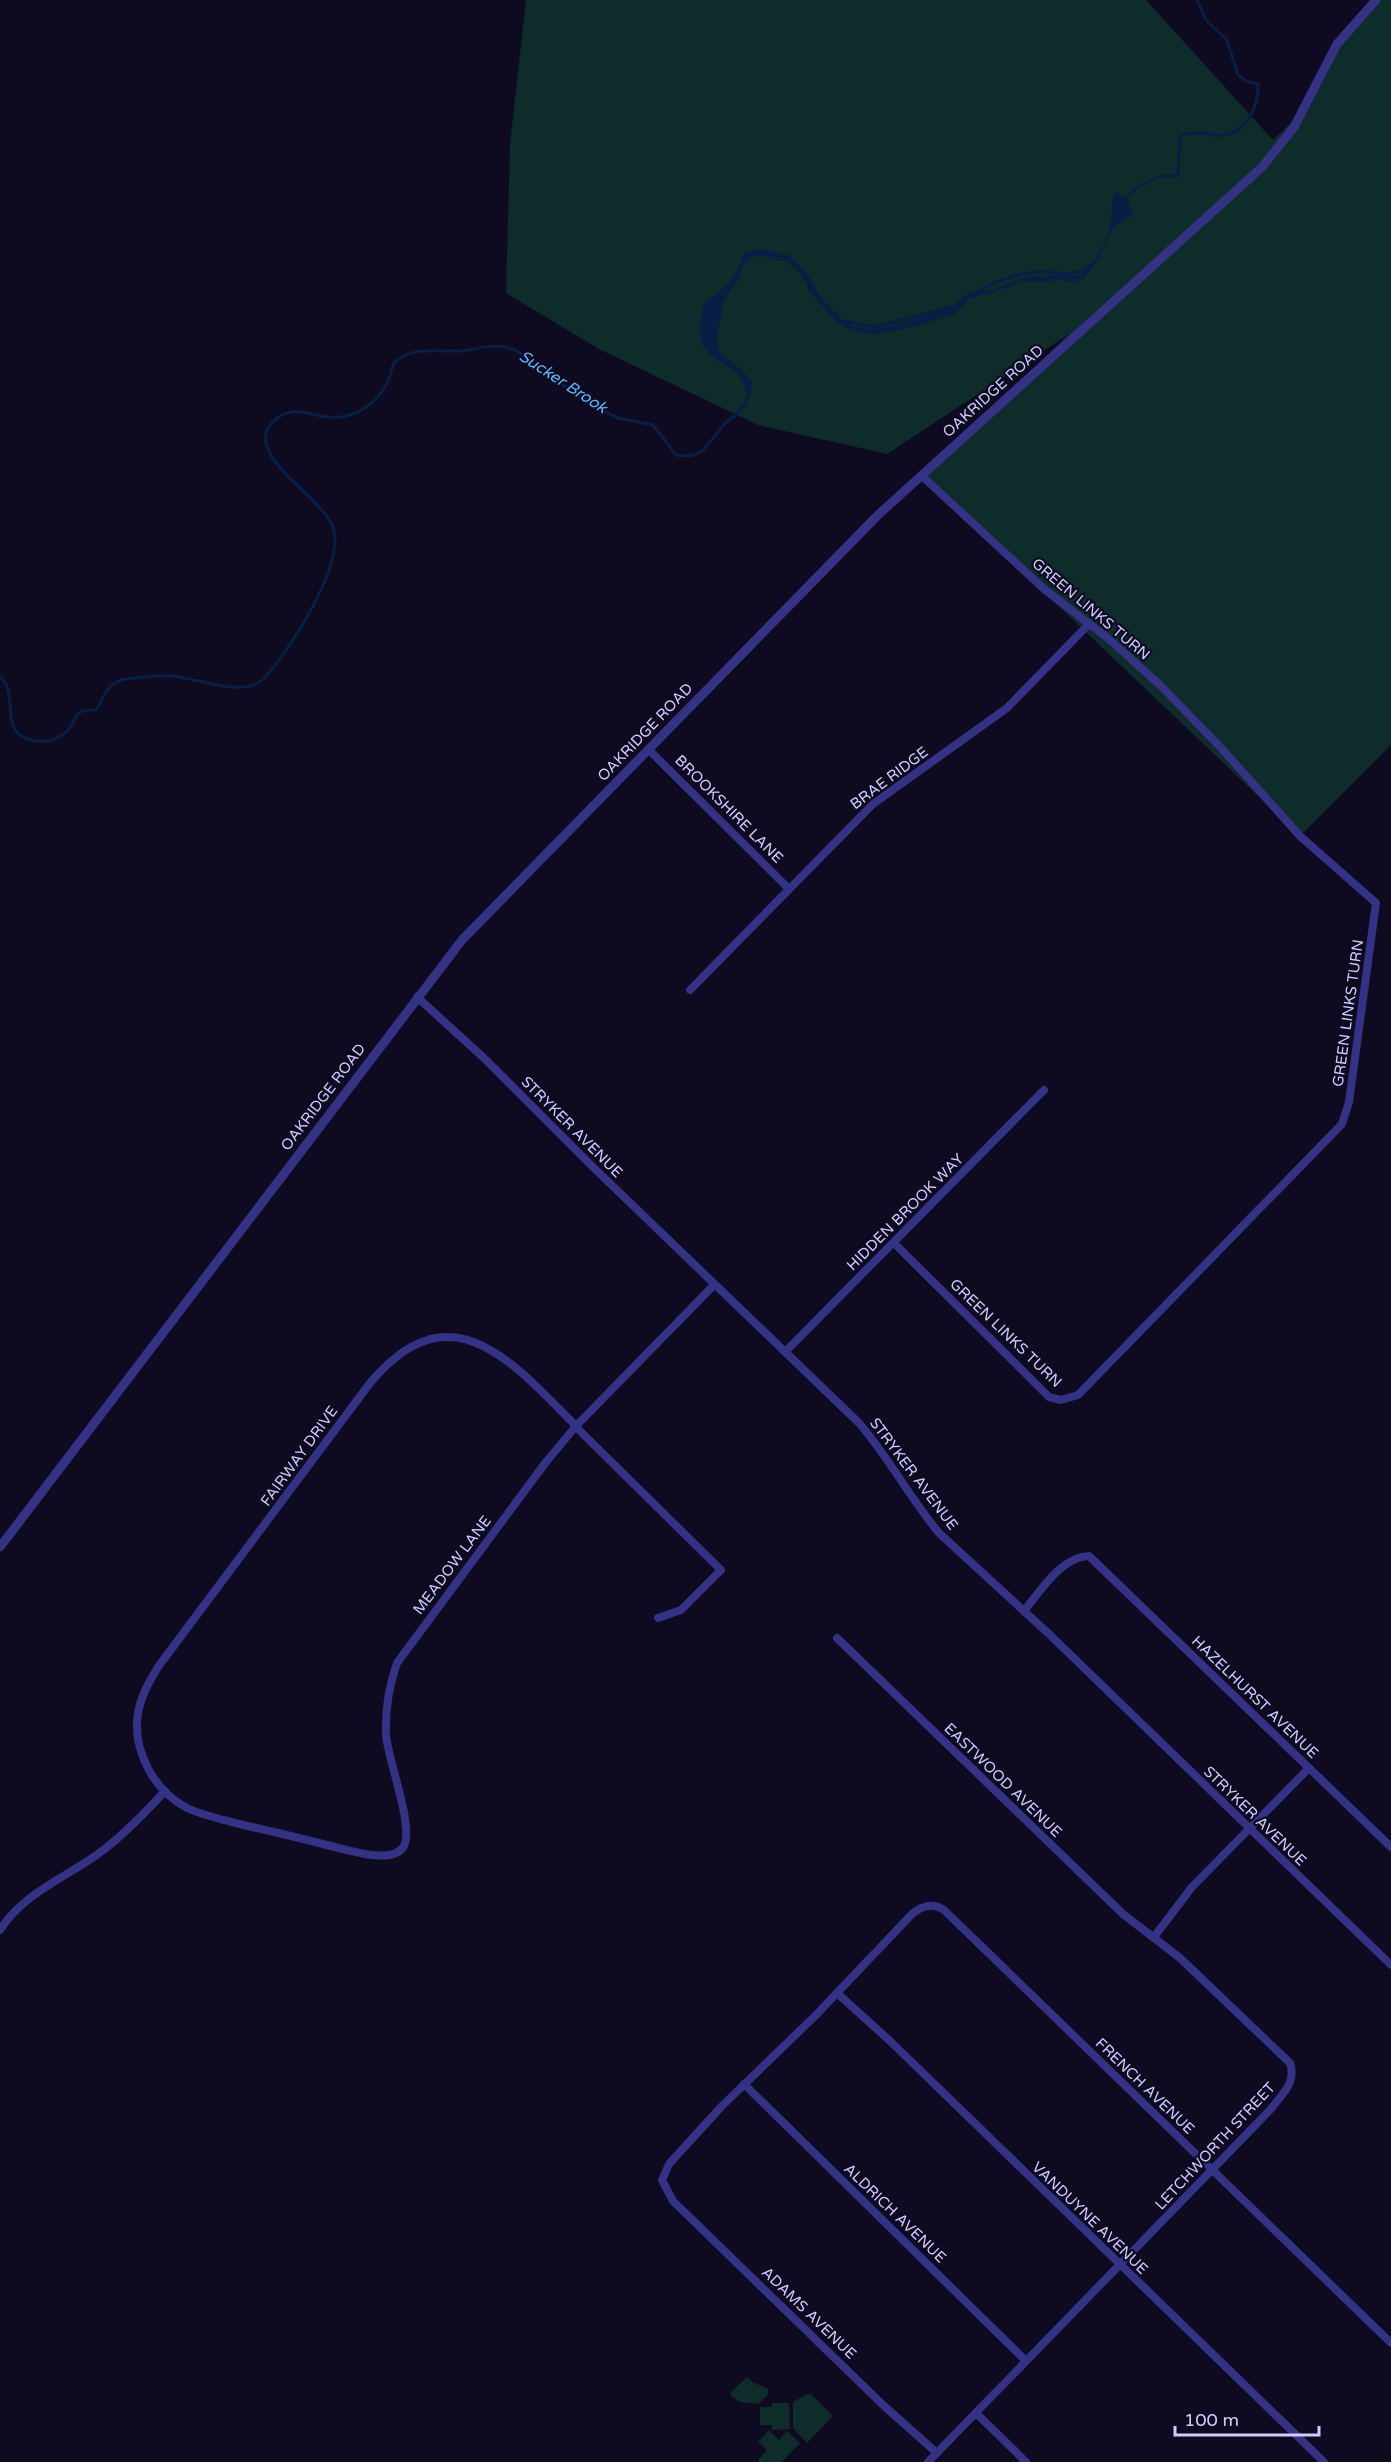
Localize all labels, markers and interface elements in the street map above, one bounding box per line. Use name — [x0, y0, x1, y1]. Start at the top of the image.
street label: OAKRIDGE ROAD — [939, 341, 1047, 441]
water label: Sucker Brook — [515, 346, 612, 419]
street label: GREEN LINKS TURN — [1028, 554, 1154, 664]
street label: OAKRIDGE ROAD — [594, 679, 696, 785]
street label: BRAE RIDGE — [846, 743, 932, 813]
street label: BROOKSHIRE LANE — [671, 751, 787, 867]
street label: GREEN LINKS TURN — [1329, 938, 1367, 1088]
street label: OAKRIDGE ROAD — [277, 1040, 369, 1154]
street label: STRYKER AVENUE — [518, 1073, 626, 1181]
street label: HIDDEN BROOK WAY — [843, 1149, 968, 1274]
street label: GREEN LINKS TURN — [946, 1275, 1066, 1391]
street label: FAIRWAY DRIVE — [257, 1402, 341, 1510]
street label: STRYKER AVENUE — [866, 1414, 962, 1534]
street label: MEADOW LANE — [409, 1512, 495, 1618]
street label: HAZELHURST AVENUE — [1188, 1632, 1322, 1762]
street label: EASTWOOD AVENUE — [940, 1719, 1066, 1841]
street label: STRYKER AVENUE — [1200, 1762, 1310, 1870]
street label: FRENCH AVENUE — [1092, 2034, 1198, 2138]
street label: LETCHWORTH STREET — [1151, 2078, 1279, 2214]
street label: VANDUYNE AVENUE — [1028, 2158, 1152, 2278]
street label: ALDRICH AVENUE — [840, 2160, 950, 2266]
street label: ADAMS AVENUE — [758, 2263, 860, 2363]
scale bar — [1175, 2399, 1319, 2437]
text: 100 m — [1184, 2409, 1239, 2431]

